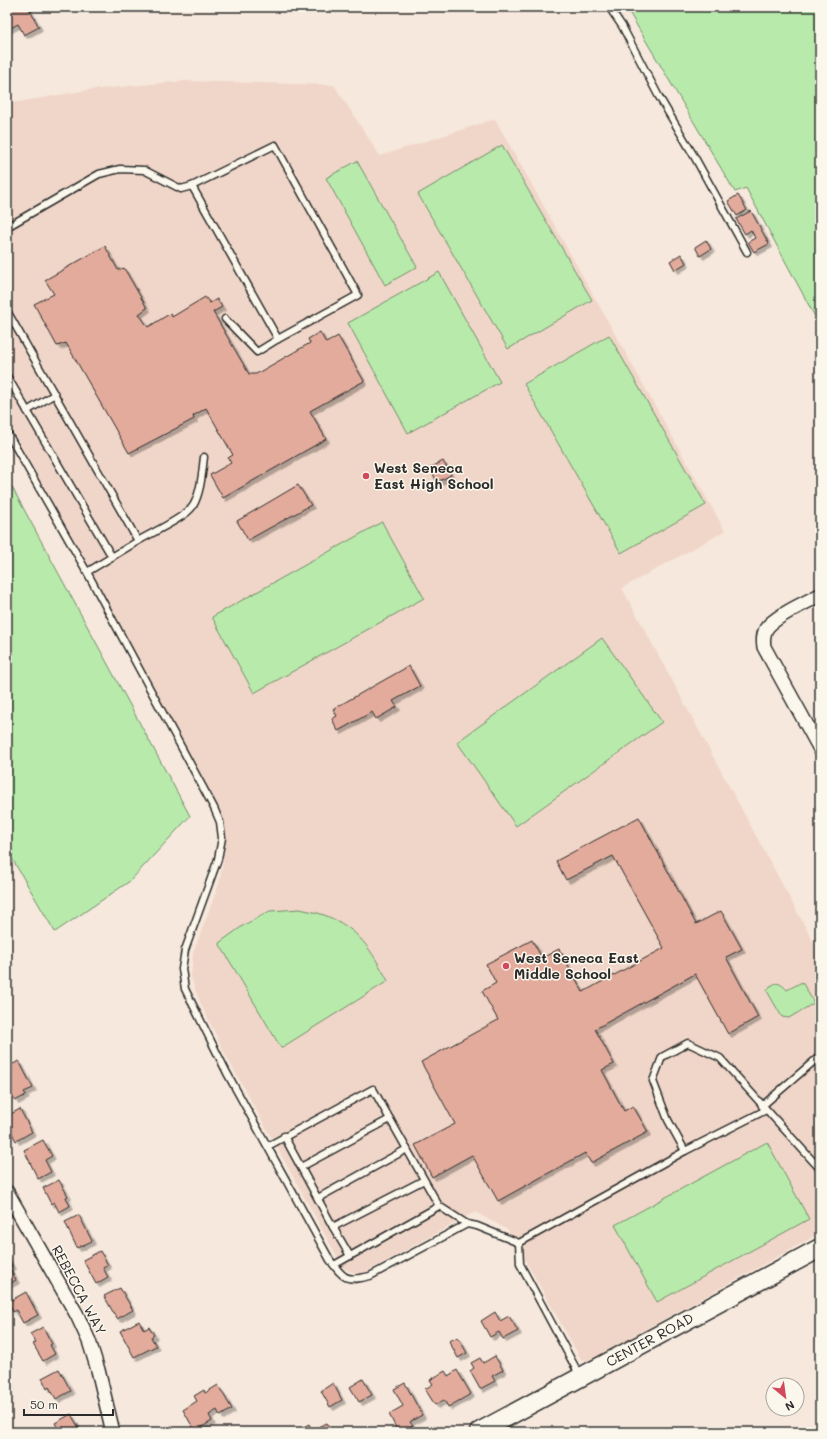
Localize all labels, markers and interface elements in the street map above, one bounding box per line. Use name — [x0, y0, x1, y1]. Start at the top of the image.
place label: West Seneca East High School — [374, 458, 493, 493]
marker: West Seneca East High School — [361, 471, 371, 481]
place label: West Seneca East Middle School — [514, 948, 639, 983]
marker: West Seneca East Middle School — [501, 961, 511, 971]
street label: REBECCA WAY — [48, 1242, 111, 1338]
street label: CENTER ROAD — [602, 1308, 697, 1371]
north arrow — [765, 1377, 805, 1417]
scale bar — [24, 1391, 113, 1417]
text: 50 m — [30, 1396, 58, 1412]
text: N — [783, 1398, 797, 1415]

